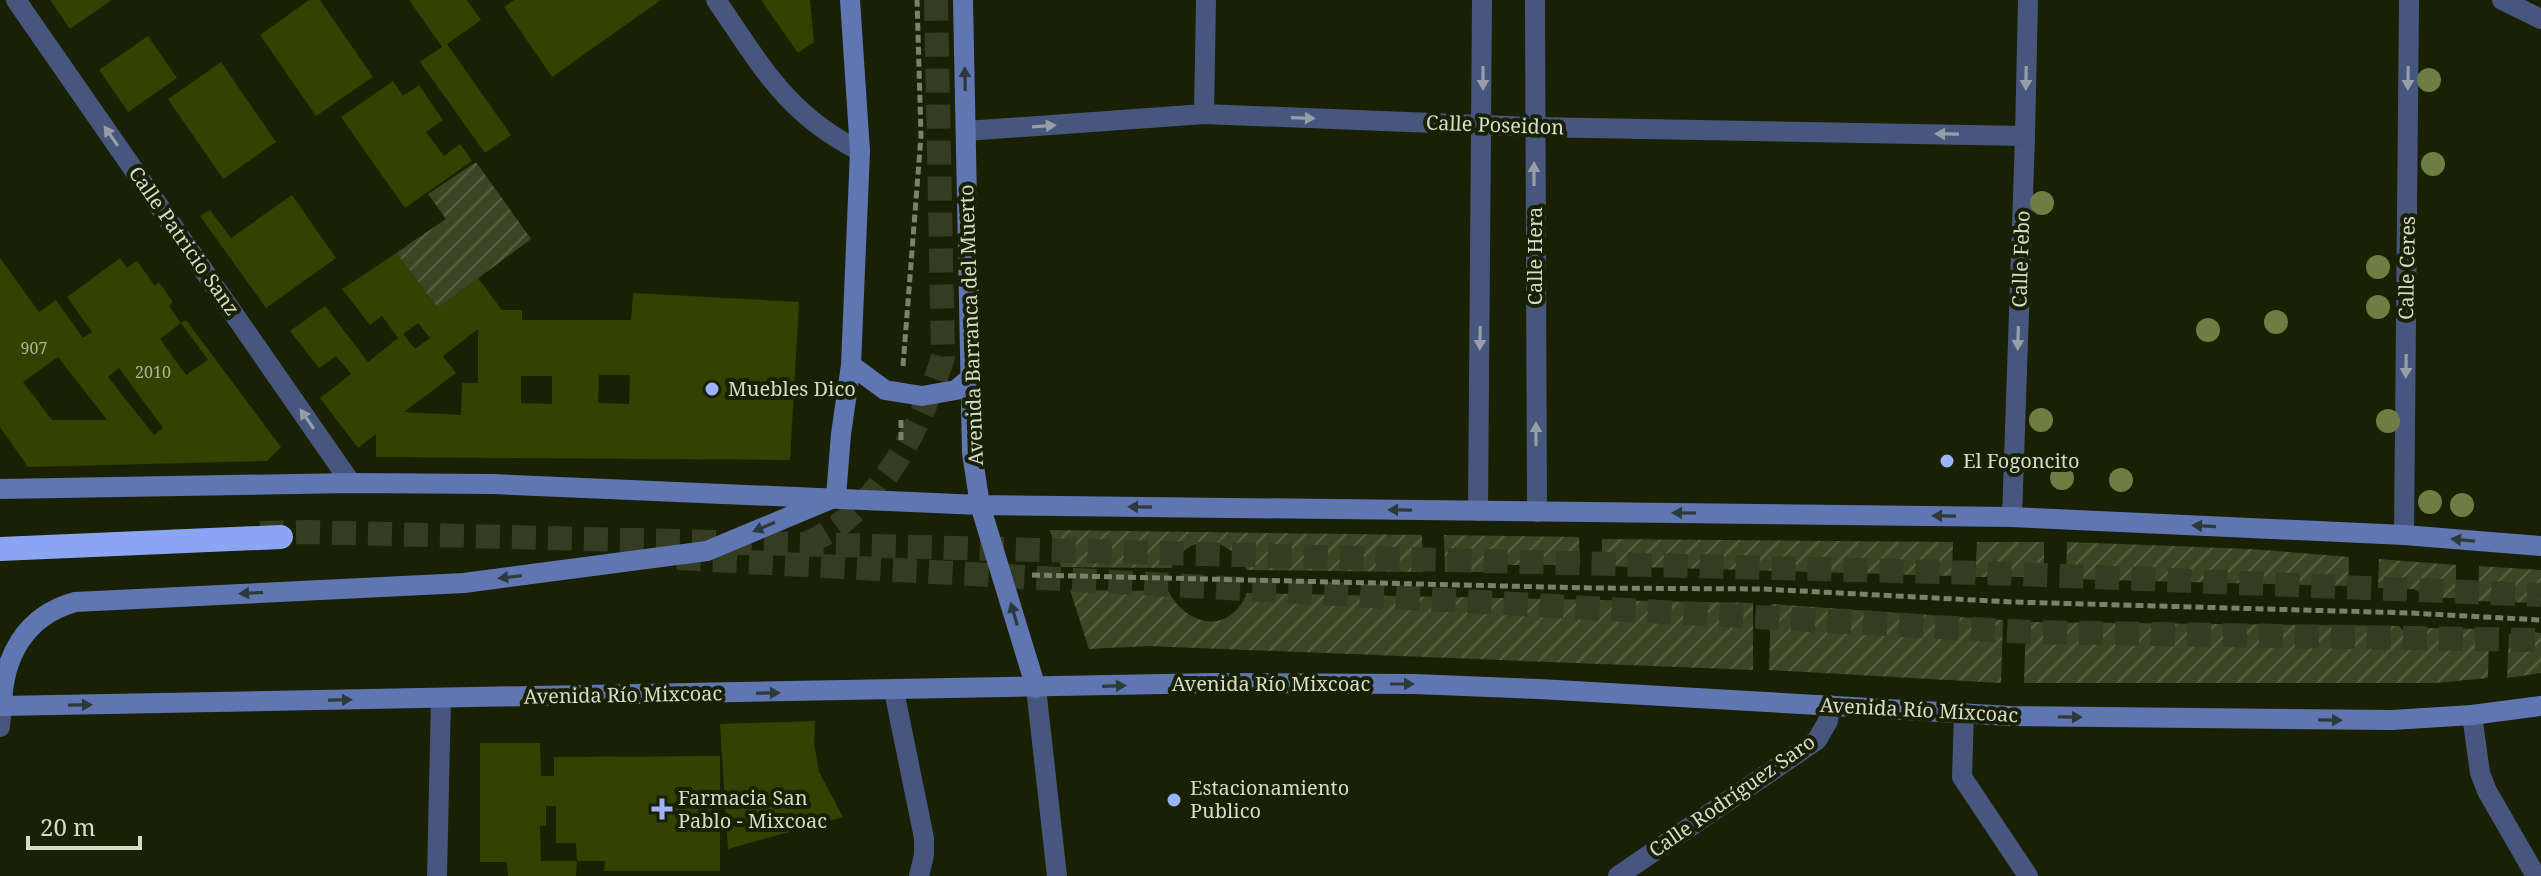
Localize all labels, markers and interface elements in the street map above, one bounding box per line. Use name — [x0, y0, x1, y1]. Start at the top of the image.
one-way arrow — [959, 66, 971, 91]
one-way arrow — [1477, 66, 1489, 91]
one-way arrow — [2020, 66, 2033, 91]
one-way arrow — [2402, 66, 2414, 91]
street label: Calle Poseidon — [1425, 109, 1565, 140]
one-way arrow — [1291, 111, 1316, 124]
one-way arrow — [1032, 119, 1057, 132]
one-way arrow — [103, 126, 119, 147]
one-way arrow — [1934, 128, 1959, 141]
street label: Calle Patricio Sanz — [123, 161, 246, 321]
one-way arrow — [1528, 161, 1540, 186]
street label: Avenida Barranca del Muerto — [952, 184, 989, 466]
street label: Calle Hera — [1521, 207, 1548, 305]
street label: Calle Febo — [2005, 210, 2036, 308]
street label: Calle Ceres — [2392, 216, 2421, 320]
one-way arrow — [1474, 326, 1487, 351]
one-way arrow — [2012, 326, 2025, 351]
house number: 907 — [21, 337, 47, 359]
one-way arrow — [2400, 354, 2412, 379]
house number: 2010 — [135, 361, 171, 383]
place label: Muebles Dico — [728, 375, 856, 402]
marker: Muebles Dico — [703, 380, 721, 398]
one-way arrow — [300, 408, 315, 429]
one-way arrow — [1530, 421, 1542, 446]
place label: El Fogoncito — [1963, 447, 2079, 474]
marker: El Fogoncito — [1938, 452, 1956, 470]
one-way arrow — [1127, 501, 1152, 513]
one-way arrow — [1387, 504, 1412, 516]
one-way arrow — [1671, 507, 1696, 519]
one-way arrow — [1931, 510, 1956, 523]
one-way arrow — [2191, 519, 2216, 532]
one-way arrow — [752, 521, 776, 534]
one-way arrow — [2450, 533, 2475, 546]
one-way arrow — [498, 571, 523, 584]
one-way arrow — [238, 586, 263, 599]
one-way arrow — [1007, 601, 1020, 625]
street label: Avenida Río Mixcoac — [1172, 670, 1370, 697]
one-way arrow — [1390, 678, 1415, 690]
street label: Avenida Río Mixcoac — [523, 679, 723, 710]
one-way arrow — [1102, 680, 1127, 693]
one-way arrow — [756, 687, 781, 699]
street label: Avenida Río Mixcoac — [1819, 691, 2019, 728]
one-way arrow — [328, 694, 353, 706]
one-way arrow — [68, 698, 93, 711]
one-way arrow — [2058, 710, 2083, 723]
one-way arrow — [2318, 713, 2343, 726]
street label: Calle Rodríguez Saro — [1643, 728, 1820, 863]
place label: Estacionamiento Publico — [1190, 774, 1349, 824]
place label: Farmacia San Pablo - Mixcoac — [678, 784, 827, 834]
marker: Estacionamiento Publico — [1165, 791, 1183, 809]
scale bar — [28, 800, 140, 850]
marker: Farmacia San Pablo - Mixcoac — [653, 800, 671, 818]
text: 20 m — [40, 810, 96, 843]

